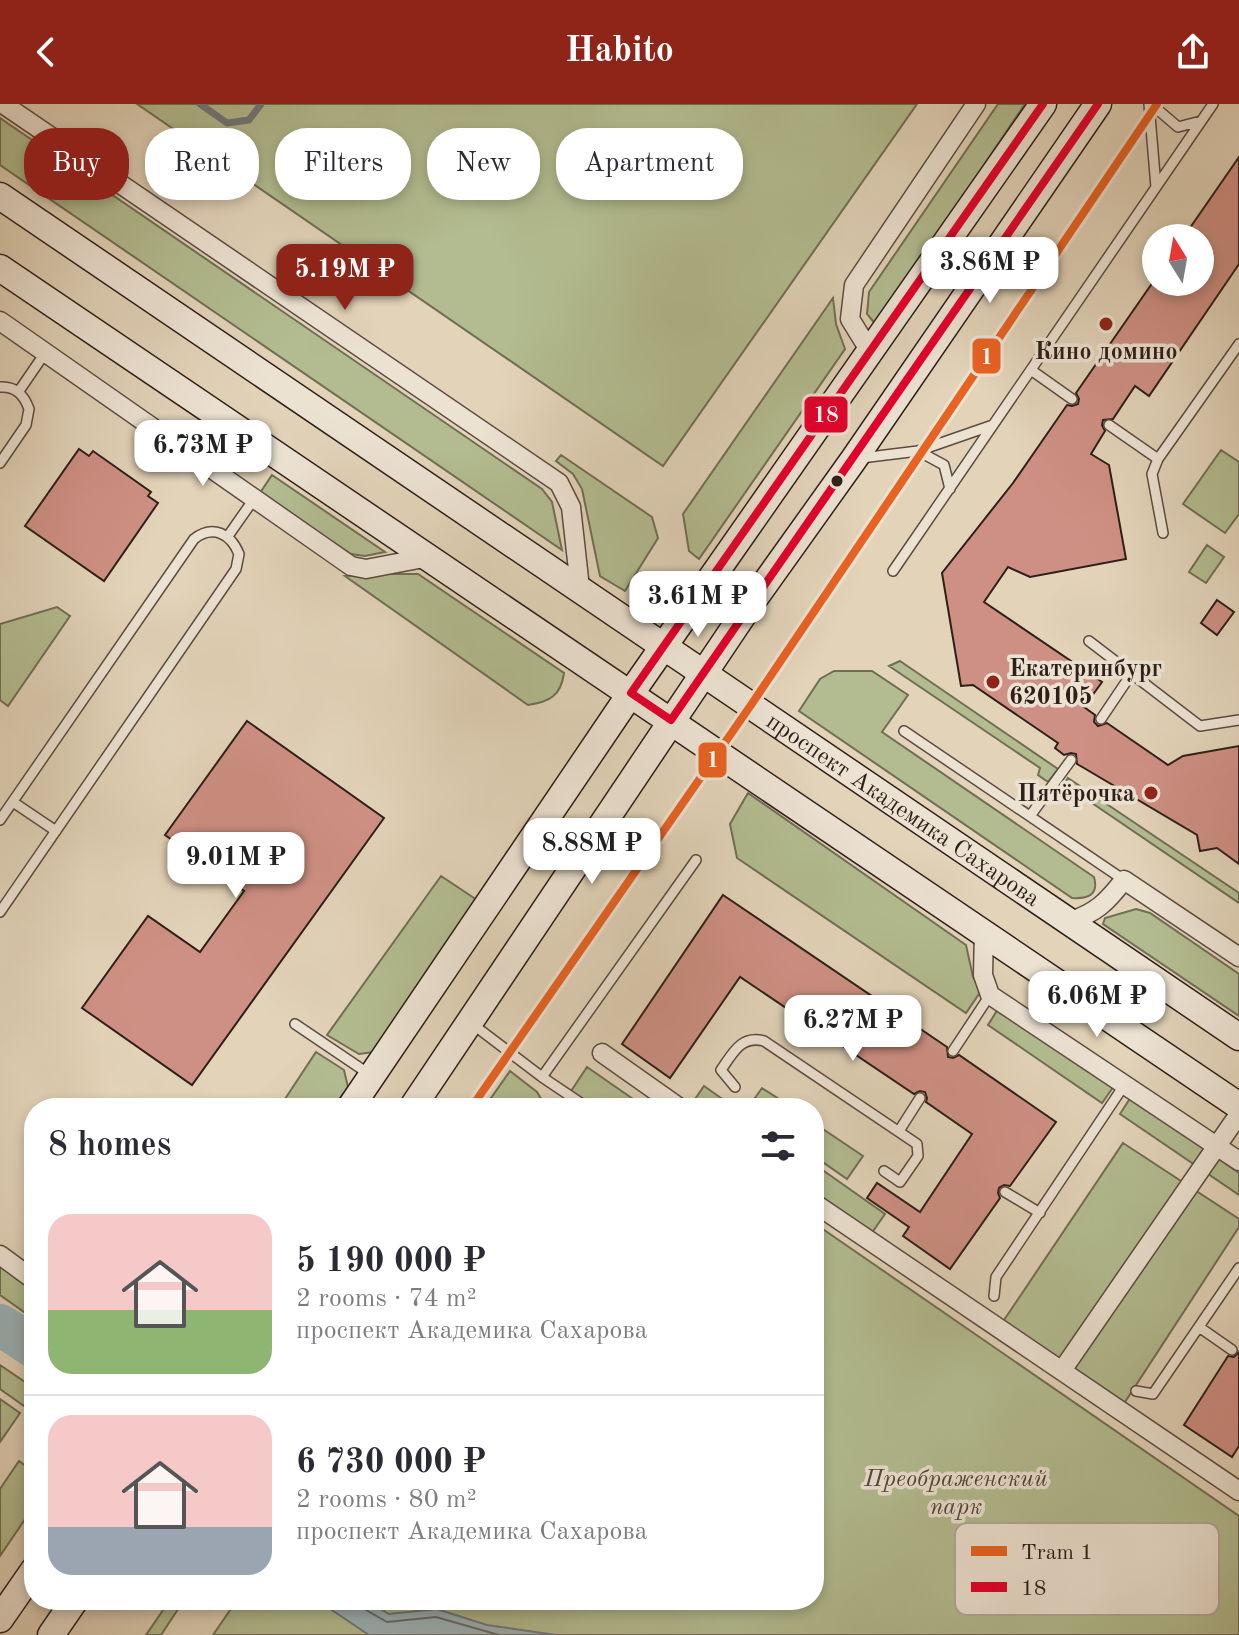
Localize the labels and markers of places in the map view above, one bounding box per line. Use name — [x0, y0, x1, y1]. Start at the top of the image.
pin: 3.86M ₽ — [916, 237, 1064, 305]
pin: 5.19M ₽ — [271, 244, 419, 312]
marker: Кино домино — [1097, 315, 1115, 333]
place label: Кино домино — [1034, 341, 1178, 365]
pin: 6.73M ₽ — [129, 420, 277, 488]
unlabelled marker — [829, 473, 845, 489]
pin: 3.61M ₽ — [624, 571, 772, 639]
place label: Екатеринбург 620105 — [1009, 658, 1162, 710]
marker: Екатеринбург 620105 — [984, 673, 1002, 691]
place label: Пятёрочка — [1017, 783, 1135, 807]
marker: Пятёрочка — [1142, 784, 1160, 802]
pin: 8.88M ₽ — [518, 818, 666, 886]
pin: 9.01M ₽ — [162, 832, 310, 900]
pin: 6.06M ₽ — [1023, 971, 1171, 1039]
pin: 6.27M ₽ — [779, 995, 927, 1063]

